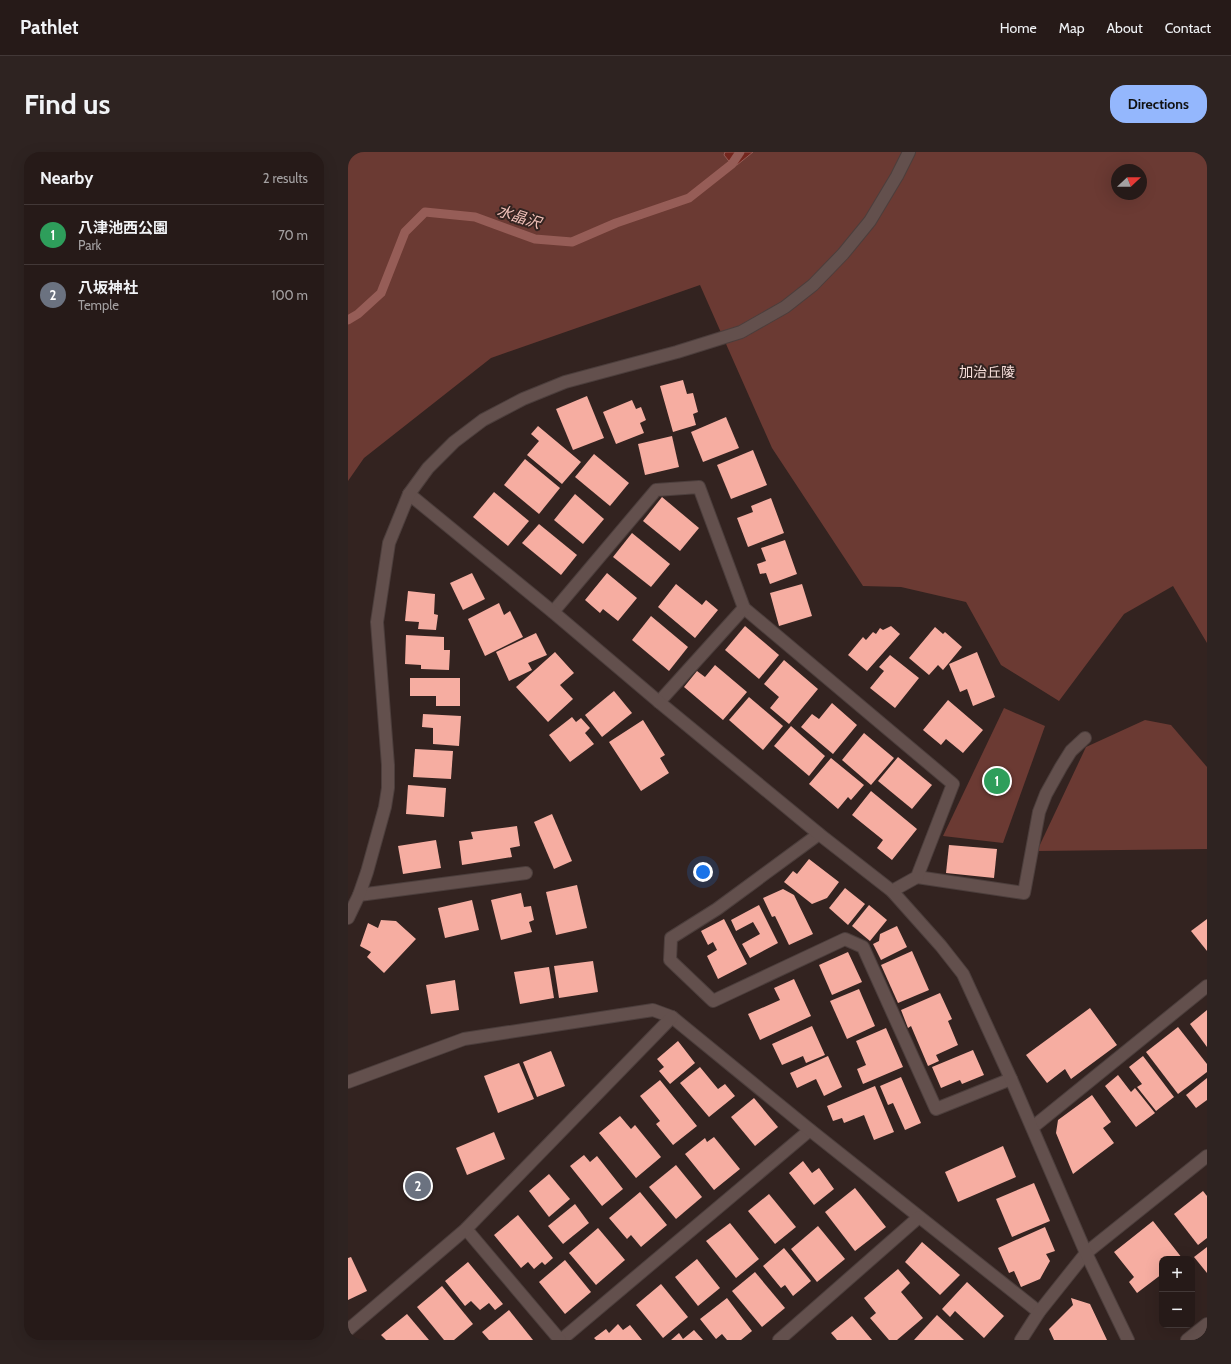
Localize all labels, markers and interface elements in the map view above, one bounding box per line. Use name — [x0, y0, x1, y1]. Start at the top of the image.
text: Pathlet — [20, 16, 79, 39]
text: Home — [1000, 19, 1037, 37]
text: Map — [1059, 19, 1084, 37]
text: About — [1106, 19, 1143, 37]
text: Contact — [1165, 19, 1211, 37]
button: Directions — [1110, 85, 1207, 123]
text: Find us — [24, 87, 110, 121]
north arrow — [1111, 164, 1147, 200]
text: Nearby — [40, 168, 93, 188]
text: 2 results — [263, 170, 308, 186]
water label: 水晶沢 — [495, 201, 545, 233]
text: 八津池西公園 — [78, 219, 168, 237]
text: 1 — [51, 227, 55, 243]
text: 70 m — [278, 227, 308, 243]
text: Park — [78, 237, 101, 253]
text: 八坂神社 — [78, 279, 138, 297]
text: 2 — [50, 287, 56, 303]
text: 100 m — [271, 287, 308, 303]
text: Temple — [78, 297, 119, 313]
park label: 加治丘陵 — [959, 363, 1015, 381]
pin: 1 — [984, 766, 1010, 796]
your location — [693, 862, 713, 882]
pin: 2 — [405, 1171, 431, 1201]
map controls — [1159, 1256, 1195, 1328]
button: + — [1159, 1256, 1195, 1292]
button: − — [1159, 1292, 1195, 1328]

